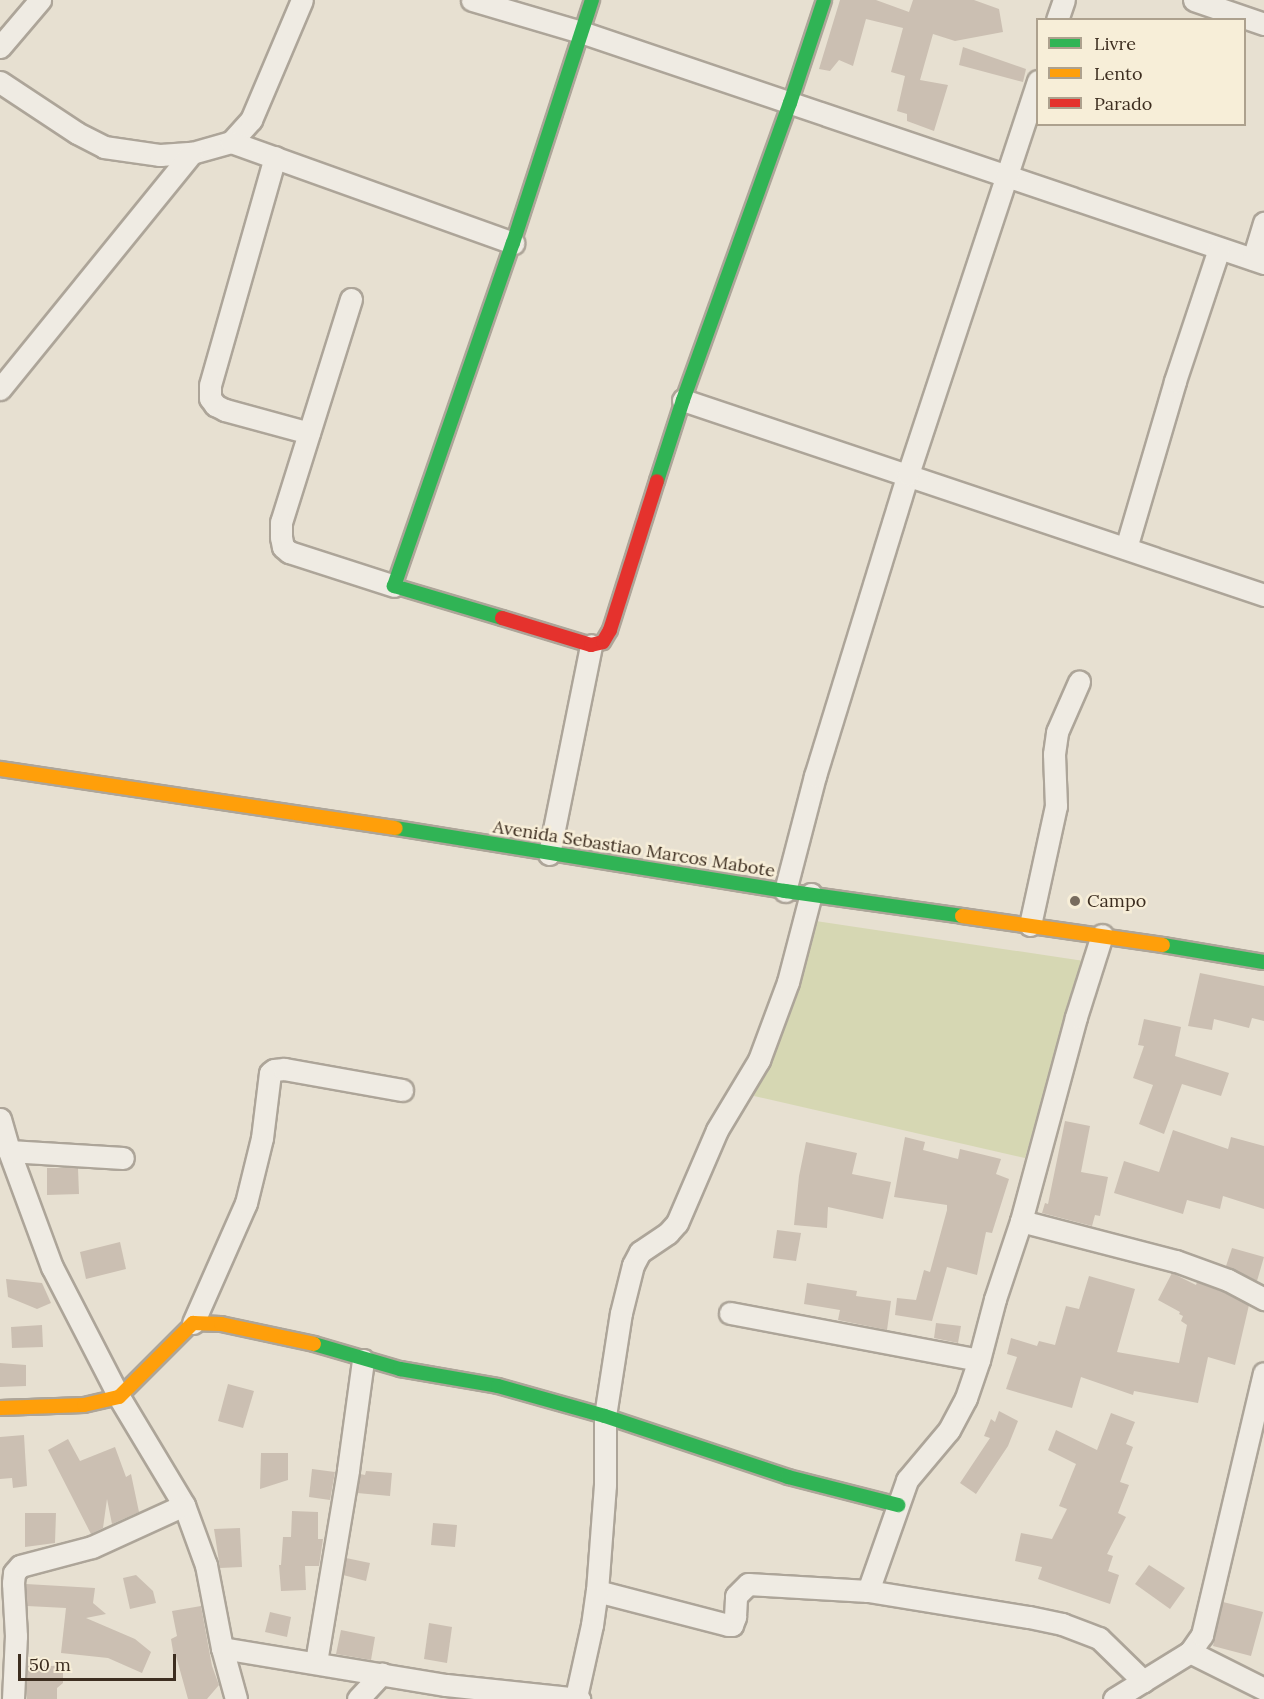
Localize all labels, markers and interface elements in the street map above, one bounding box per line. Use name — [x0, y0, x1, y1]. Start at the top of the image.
legend — [1036, 18, 1246, 126]
text: Livre — [1094, 32, 1136, 55]
text: Lento — [1094, 62, 1142, 85]
text: Parado — [1094, 92, 1152, 115]
street label: Avenida Sebastiao Marcos Mabote — [491, 816, 777, 882]
place label: Campo — [1087, 890, 1146, 912]
marker: Campo — [1068, 894, 1082, 908]
scale bar — [21, 1642, 178, 1680]
text: 50 m — [29, 1653, 71, 1676]

